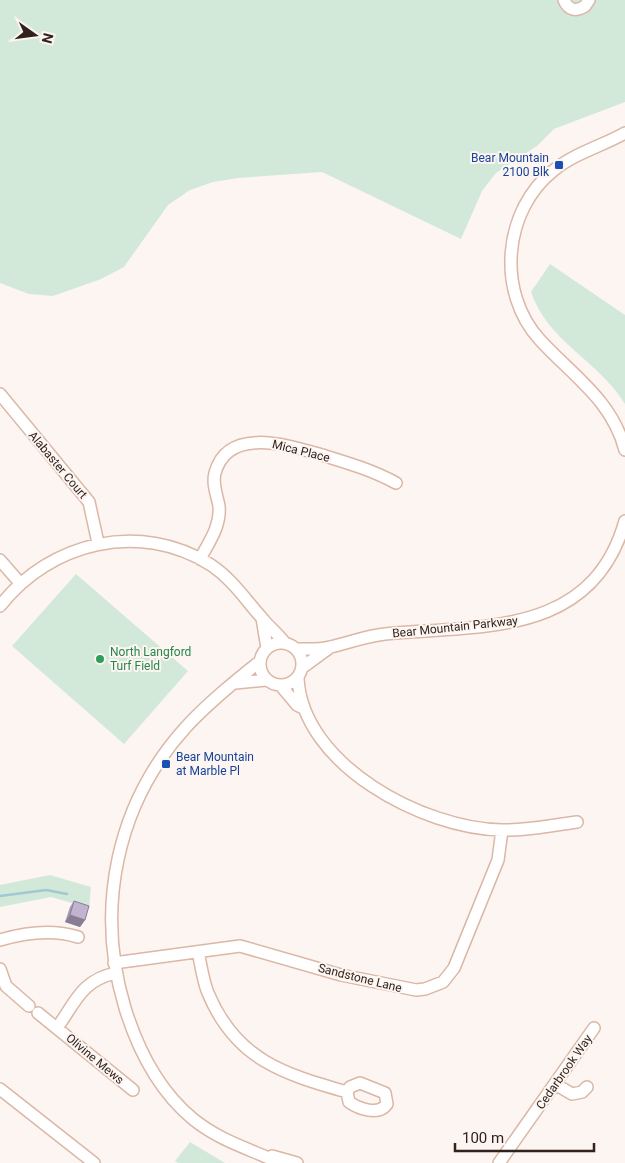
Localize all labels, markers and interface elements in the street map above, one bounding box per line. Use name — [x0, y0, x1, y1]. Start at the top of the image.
north arrow — [10, 10, 60, 60]
text: N — [39, 31, 57, 45]
place label: Bear Mountain 2100 Blk — [471, 151, 550, 179]
marker: Bear Mountain 2100 Blk — [553, 159, 565, 171]
street label: Alabaster Court — [26, 428, 90, 502]
street label: Mica Place — [271, 437, 331, 465]
street label: Bear Mountain Parkway — [391, 613, 519, 641]
place label: North Langford Turf Field — [110, 645, 191, 673]
marker: North Langford Turf Field — [94, 653, 106, 665]
place label: Bear Mountain at Marble Pl — [176, 750, 254, 778]
marker: Bear Mountain at Marble Pl — [160, 758, 172, 770]
street label: Sandstone Lane — [317, 961, 403, 995]
street label: Olivine Mews — [63, 1031, 127, 1087]
street label: Cedarbrook Way — [533, 1032, 595, 1112]
scale bar — [455, 1120, 594, 1152]
text: 100 m — [462, 1129, 504, 1147]

